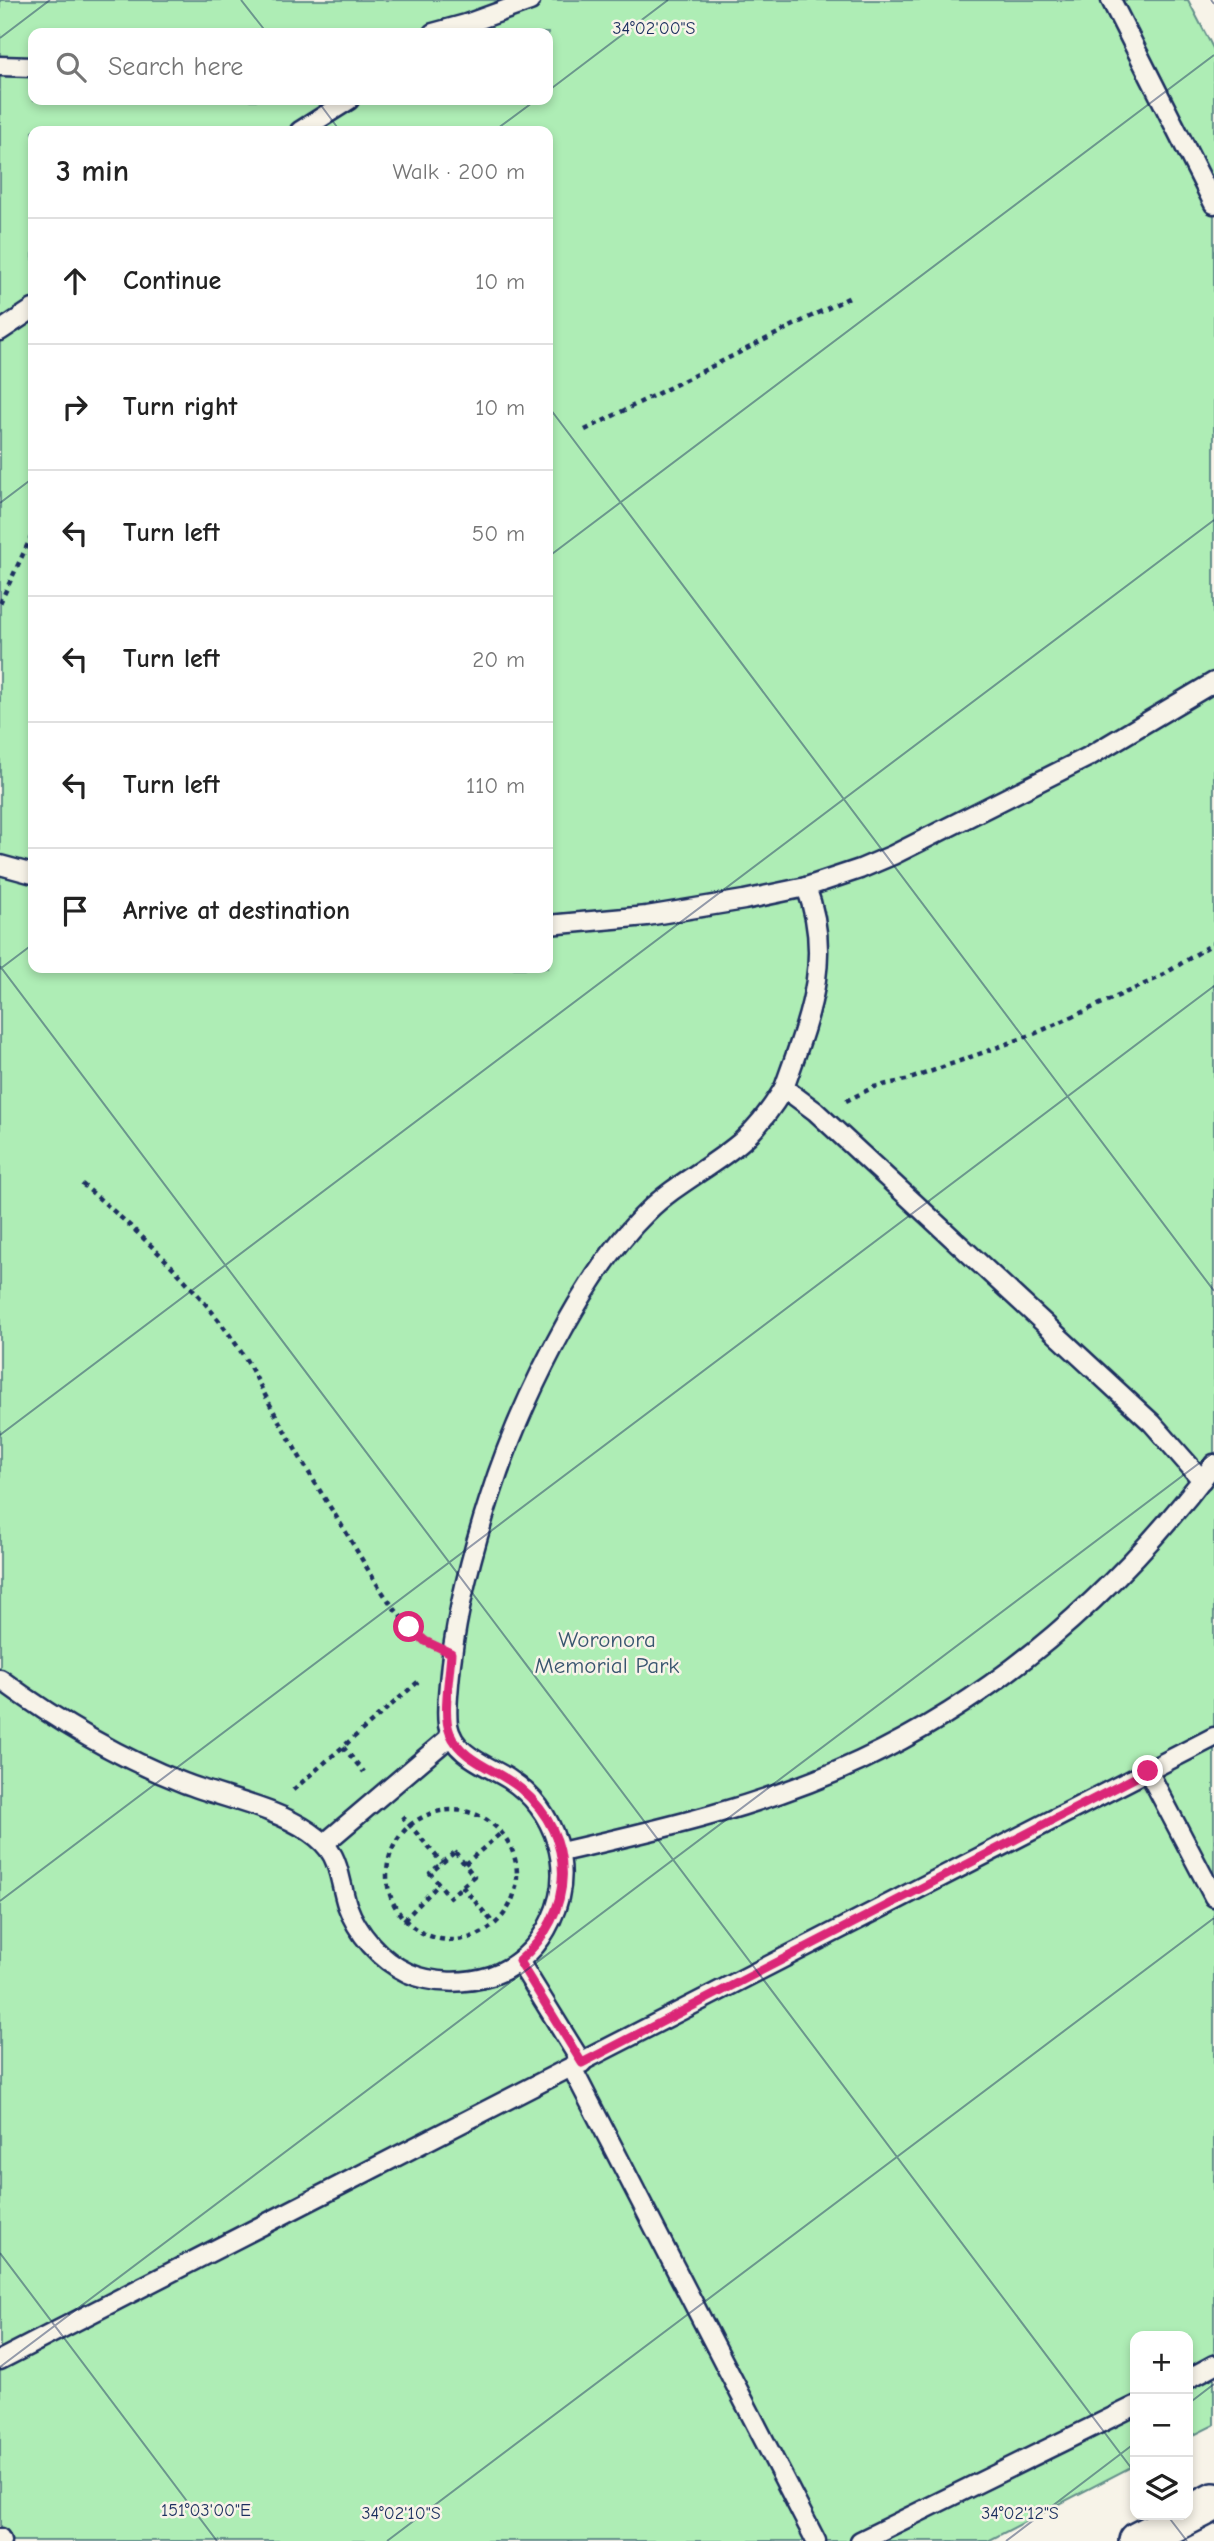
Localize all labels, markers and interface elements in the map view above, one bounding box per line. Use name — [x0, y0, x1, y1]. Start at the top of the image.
text: 34°02'00"S — [613, 18, 696, 39]
search box — [28, 28, 553, 105]
icon: search — [52, 48, 90, 86]
text: Search here — [108, 52, 243, 82]
text: 3 min — [56, 154, 129, 189]
text: Walk · 200 m — [392, 158, 525, 185]
icon: ahead — [56, 262, 94, 300]
text: Continue — [123, 266, 221, 296]
text: 10 m — [475, 268, 525, 295]
icon: right — [56, 388, 94, 426]
text: Turn right — [123, 392, 237, 422]
text: 10 m — [475, 394, 525, 421]
icon: left — [56, 514, 94, 552]
text: Turn left — [123, 518, 220, 548]
text: 50 m — [472, 520, 525, 547]
icon: left — [56, 640, 94, 678]
text: Turn left — [123, 644, 220, 674]
text: 20 m — [472, 646, 525, 673]
icon: left — [56, 766, 94, 804]
text: Turn left — [123, 770, 220, 800]
text: 110 m — [466, 772, 525, 799]
icon: arrive — [56, 892, 94, 930]
text: Arrive at destination — [123, 896, 350, 926]
route start — [393, 1611, 424, 1642]
park label: Woronora Memorial Park — [535, 1626, 679, 1679]
route end — [1132, 1755, 1163, 1786]
map controls — [1130, 2331, 1193, 2520]
button: + — [1130, 2331, 1193, 2394]
button: − — [1130, 2394, 1193, 2457]
button: layers — [1130, 2457, 1193, 2520]
text: 151°03'00"E — [161, 2500, 251, 2521]
text: 34°02'10"S — [361, 2503, 441, 2524]
text: 34°02'12"S — [981, 2503, 1059, 2524]

